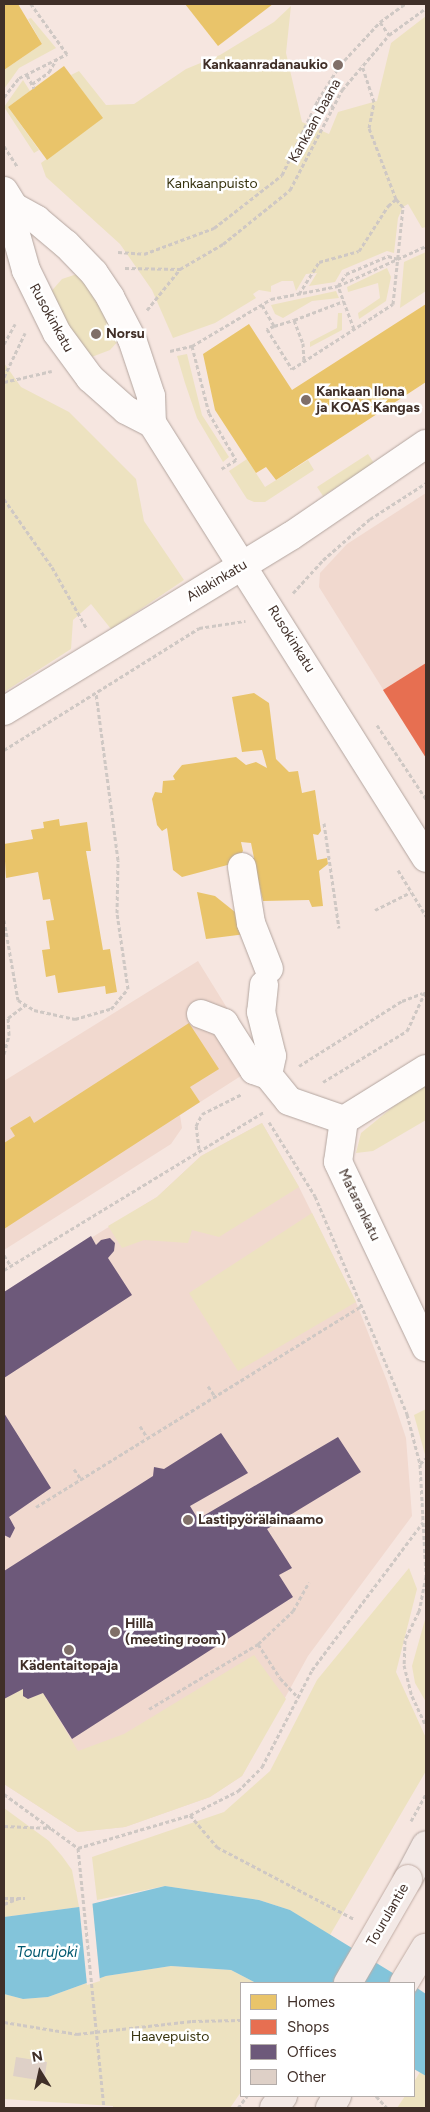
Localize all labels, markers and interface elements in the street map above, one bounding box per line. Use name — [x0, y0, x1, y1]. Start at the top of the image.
place label: Kankaanradanaukio — [202, 57, 328, 73]
marker: Kankaanradanaukio — [332, 59, 344, 71]
street label: Kankaan baana — [285, 76, 345, 166]
park label: Kankaanpuisto — [166, 176, 258, 192]
street label: Rusokinkatu — [25, 281, 77, 355]
place label: Norsu — [106, 326, 145, 342]
marker: Norsu — [90, 328, 102, 340]
place label: Kankaan Ilona ja KOAS Kangas — [316, 384, 420, 417]
marker: Kankaan Ilona ja KOAS Kangas — [300, 394, 312, 406]
street label: Ailakinkatu — [184, 556, 250, 606]
street label: Rusokinkatu — [264, 602, 318, 676]
street label: Matarankatu — [334, 1166, 384, 1244]
place label: Lastipyörälainaamo — [198, 1512, 323, 1528]
marker: Lastipyörälainaamo — [182, 1514, 194, 1526]
place label: Hilla (meeting room) — [125, 1616, 226, 1648]
marker: Hilla (meeting room) — [109, 1626, 121, 1638]
marker: Kädentaitopaja — [63, 1644, 75, 1656]
place label: Kädentaitopaja — [20, 1658, 118, 1674]
street label: Tourulantie — [363, 1881, 413, 1949]
water label: Tourujoki — [16, 1944, 78, 1962]
legend — [240, 1982, 415, 2097]
text: Homes — [287, 1993, 335, 2011]
text: Shops — [287, 2018, 329, 2036]
park label: Haavepuisto — [131, 2029, 209, 2045]
text: Offices — [287, 2043, 337, 2061]
north arrow — [15, 2047, 65, 2097]
text: N — [30, 2047, 44, 2066]
text: Other — [287, 2068, 326, 2086]

